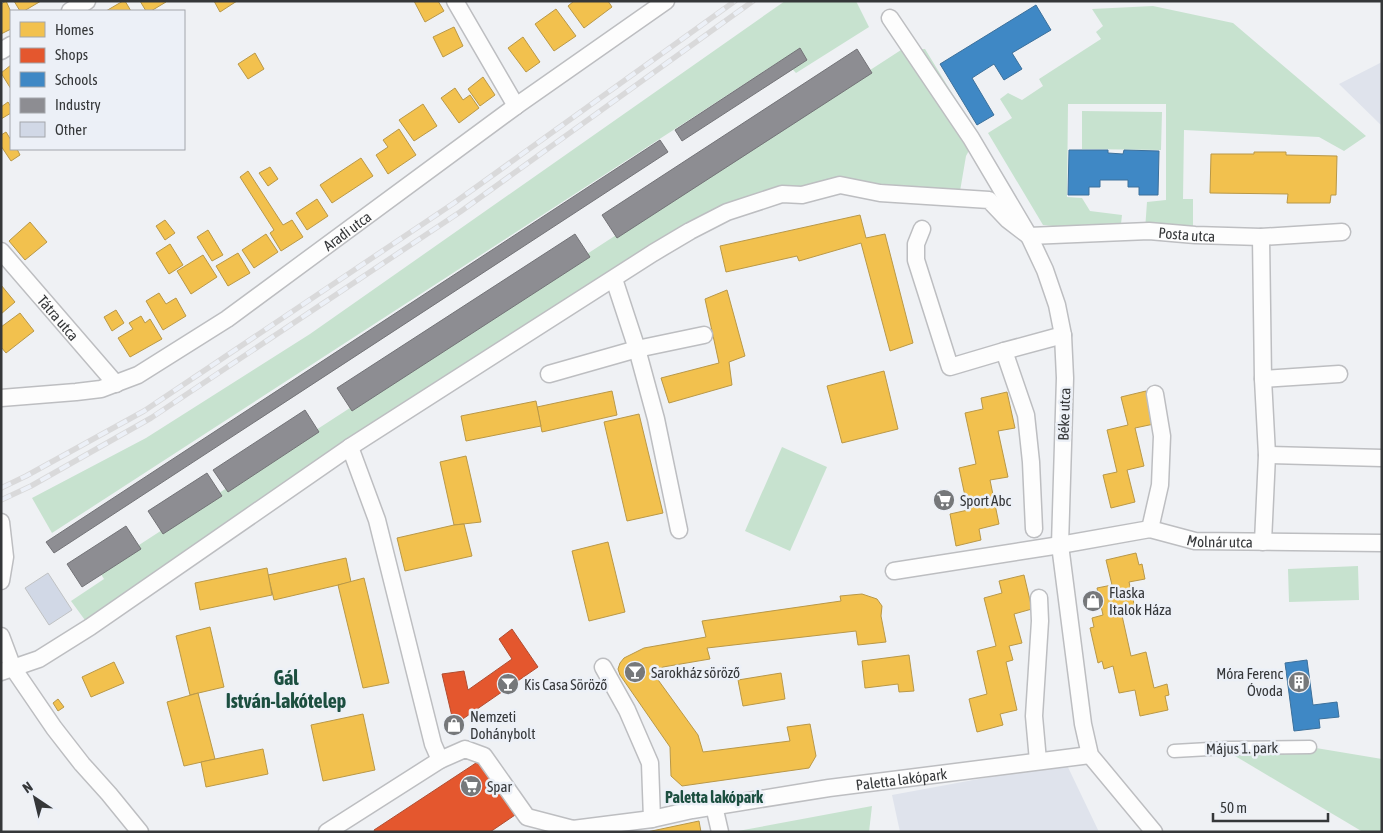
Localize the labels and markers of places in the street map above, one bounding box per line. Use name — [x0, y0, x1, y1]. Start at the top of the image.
supermarket icon: Sport Abc — [932, 488, 956, 512]
place label: Sport Abc — [960, 492, 1012, 509]
place label: Flaska Italok Háza — [1109, 584, 1172, 618]
shop icon: Flaska Italok Háza — [1081, 589, 1105, 613]
bar icon: Sarokház söröző — [623, 660, 647, 684]
place label: Sarokház söröző — [651, 664, 740, 681]
place label: Móra Ferenc Óvoda — [1216, 665, 1283, 699]
building icon: Móra Ferenc Óvoda — [1287, 670, 1311, 694]
bar icon: Kis Casa Söröző — [496, 672, 520, 696]
place label: Kis Casa Söröző — [524, 676, 607, 693]
place label: Nemzeti Dohánybolt — [470, 708, 536, 742]
shop icon: Nemzeti Dohánybolt — [442, 713, 466, 737]
supermarket icon: Spar — [459, 774, 483, 798]
place label: Spar — [487, 778, 512, 795]

